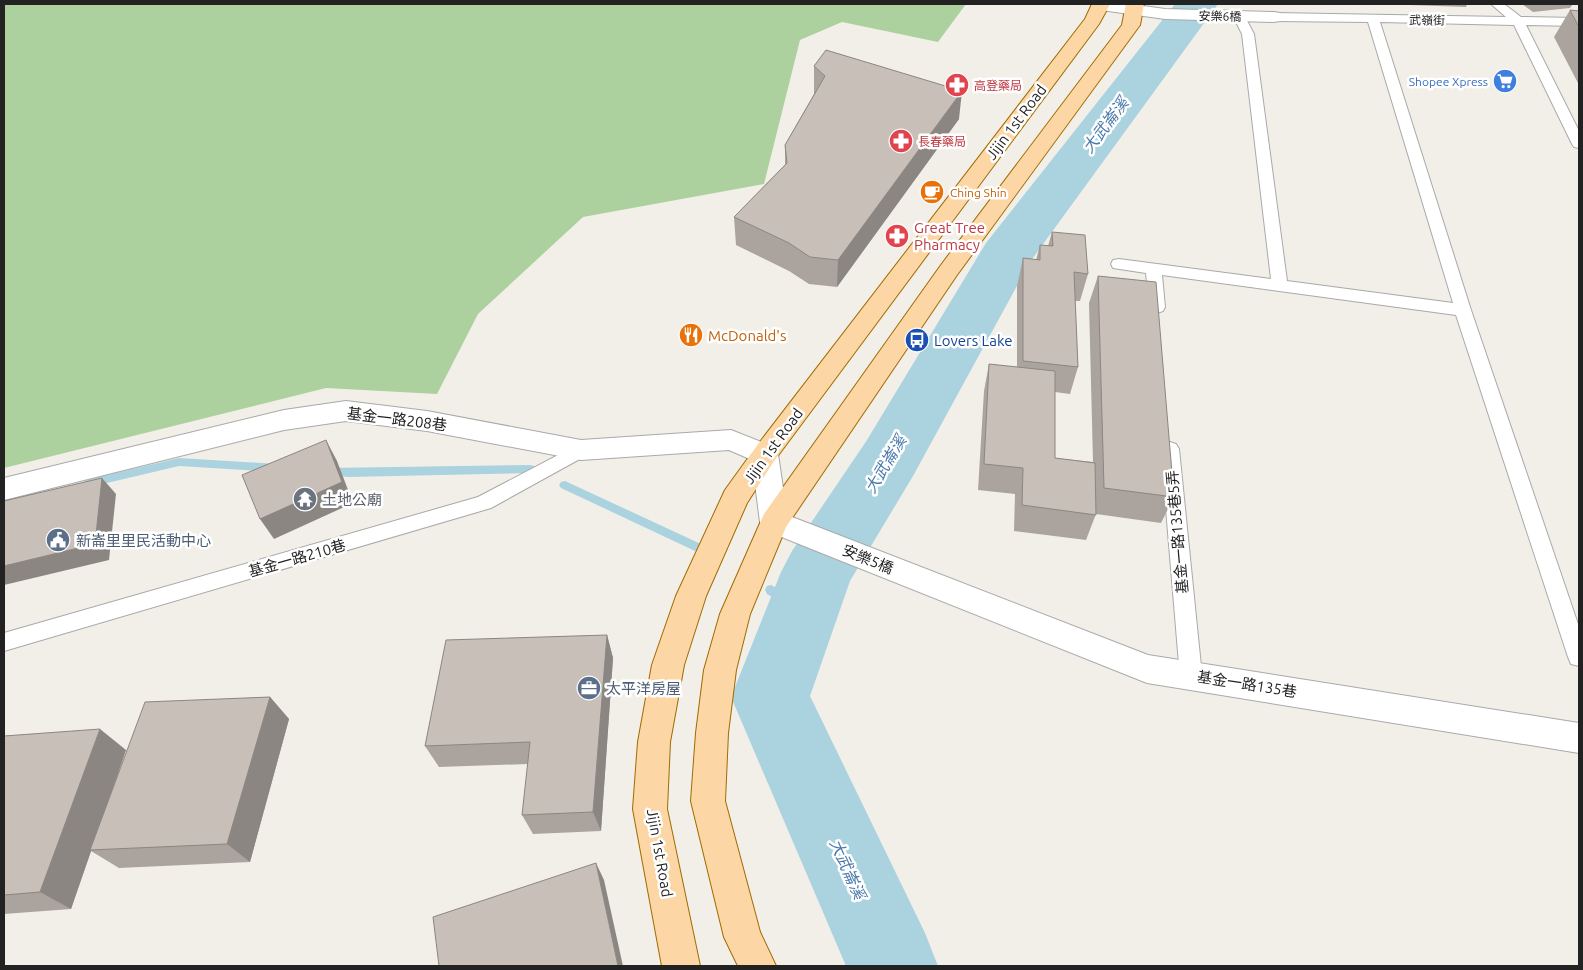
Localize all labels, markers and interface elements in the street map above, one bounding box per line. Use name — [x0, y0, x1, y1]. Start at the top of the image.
street label: 安樂6橋 — [1198, 9, 1242, 23]
street label: 武嶺街 — [1409, 13, 1445, 27]
supermarket icon: Shopee Xpress — [1492, 68, 1518, 94]
pharmacy icon: 高登藥局 — [944, 72, 970, 98]
place label: Shopee Xpress — [1409, 75, 1488, 88]
place label: 高登藥局 — [974, 79, 1022, 92]
street label: Jijin 1st Road — [982, 81, 1050, 163]
water label: 大武崙溪 — [1079, 92, 1133, 156]
pharmacy icon: 長春藥局 — [888, 128, 914, 154]
place label: 長春藥局 — [918, 135, 966, 148]
cafe icon: Ching Shin — [919, 179, 945, 205]
place label: Ching Shin — [950, 186, 1007, 199]
place label: Great Tree Pharmacy — [914, 219, 985, 253]
pharmacy icon: Great Tree Pharmacy — [884, 223, 910, 249]
restaurant icon: McDonald's — [678, 322, 704, 348]
place label: McDonald's — [708, 327, 786, 344]
bus stop icon: Lovers Lake — [904, 327, 930, 353]
place label: Lovers Lake — [934, 332, 1013, 349]
street label: 基金一路208巷 — [346, 404, 448, 434]
street label: Jijin 1st Road — [740, 405, 806, 487]
water label: 大武崙溪 — [861, 430, 910, 496]
street label: 基金一路135巷5弄 — [1163, 470, 1191, 594]
temple icon: 土地公廟 — [292, 486, 318, 512]
place label: 土地公廟 — [322, 491, 382, 508]
public building icon: 新崙里里民活動中心 — [45, 527, 71, 553]
place label: 新崙里里民活動中心 — [76, 532, 211, 549]
street label: 基金一路210巷 — [246, 536, 348, 580]
street label: 安樂5橋 — [840, 541, 896, 577]
street label: 基金一路135巷 — [1196, 668, 1298, 700]
office icon: 太平洋房屋 — [576, 675, 602, 701]
place label: 太平洋房屋 — [606, 680, 681, 697]
street label: Jijin 1st Road — [644, 808, 676, 898]
water label: 大武崙溪 — [827, 836, 870, 904]

